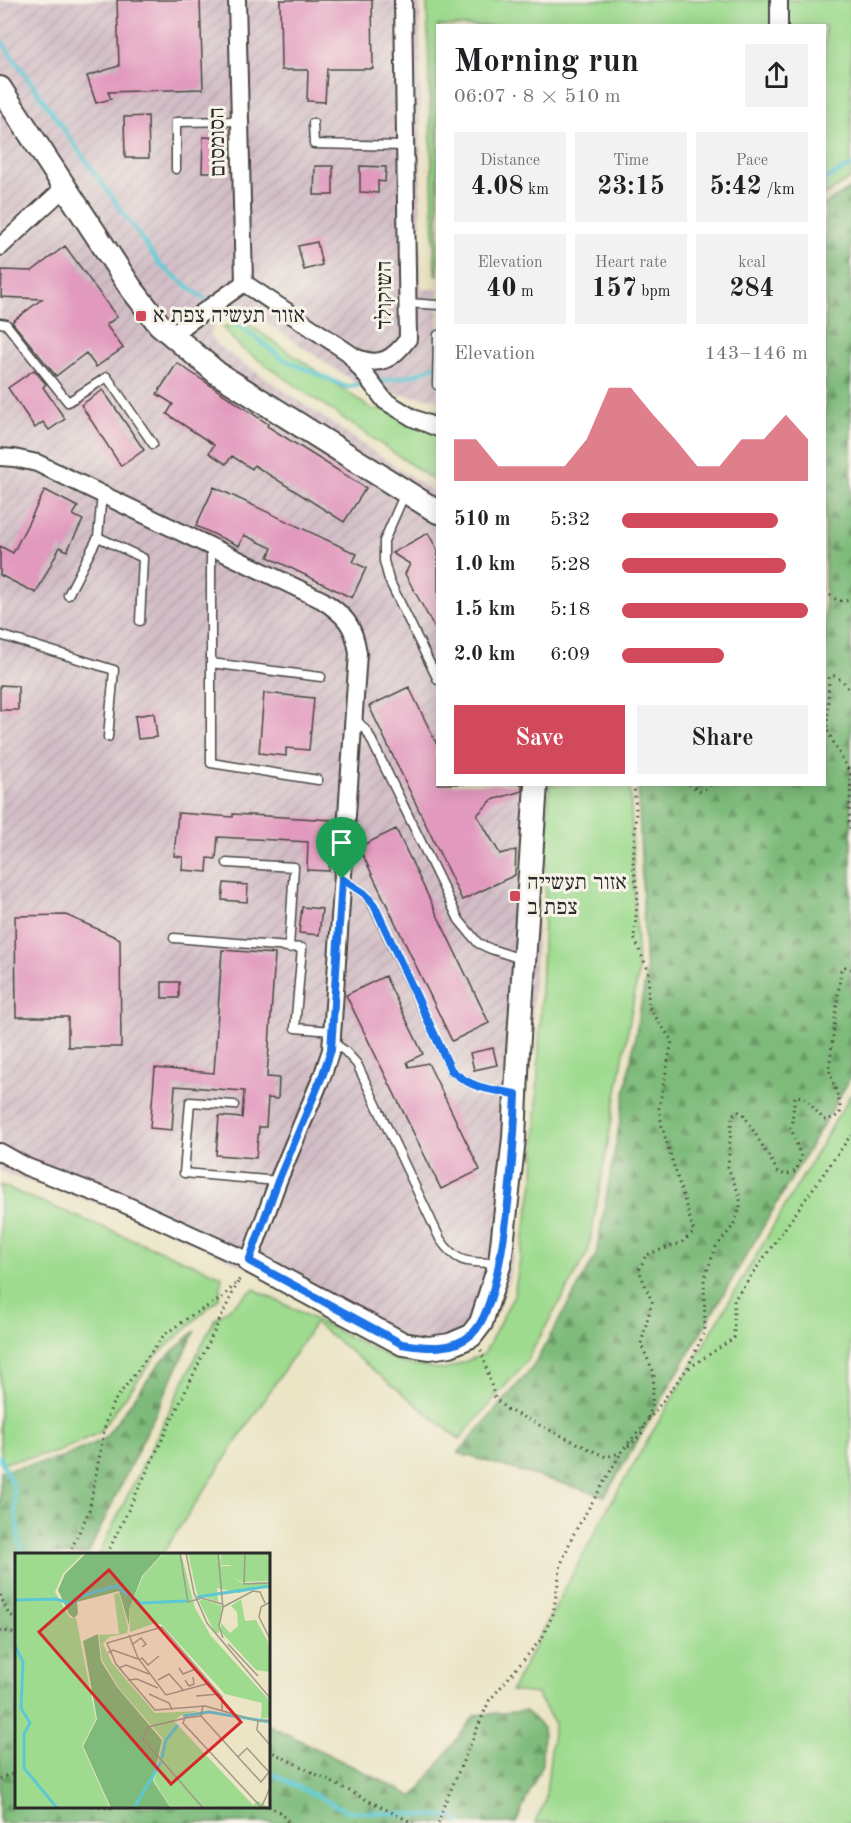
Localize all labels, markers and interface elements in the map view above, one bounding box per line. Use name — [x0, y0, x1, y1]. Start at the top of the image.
button: share — [745, 44, 808, 107]
text: Morning run — [454, 46, 639, 79]
text: 06:07 · 8 × 510 m — [454, 87, 621, 107]
street label: הסומסום — [206, 107, 230, 177]
text: Distance — [480, 153, 540, 169]
text: Time — [613, 153, 649, 169]
text: Pace — [736, 153, 768, 169]
text: 4.08 — [471, 174, 524, 200]
text: 23:15 — [597, 174, 665, 200]
text: 5:42 — [709, 174, 762, 200]
text: km — [524, 182, 549, 198]
text: /km — [762, 182, 795, 198]
text: Elevation — [477, 255, 543, 271]
text: Heart rate — [595, 255, 667, 271]
text: kcal — [738, 255, 766, 271]
street label: השוקולד — [373, 261, 396, 329]
text: 40 — [486, 276, 516, 302]
text: 157 — [592, 276, 637, 302]
text: 284 — [729, 276, 775, 302]
text: m — [516, 284, 534, 300]
text: bpm — [637, 284, 670, 300]
place label: אזור תעשיה צפת א — [153, 305, 305, 327]
marker: אזור תעשיה צפת א — [134, 309, 148, 323]
text: Elevation — [454, 344, 535, 364]
text: 143–146 m — [705, 344, 808, 364]
text: 510 m — [454, 510, 510, 530]
text: 5:32 — [550, 510, 590, 530]
text: 1.0 km — [454, 555, 516, 575]
text: 5:28 — [550, 555, 590, 575]
text: 1.5 km — [454, 600, 516, 620]
text: 5:18 — [550, 600, 590, 620]
text: 2.0 km — [454, 645, 516, 665]
text: 6:09 — [550, 645, 590, 665]
button: Save — [454, 705, 625, 774]
button: Share — [637, 705, 808, 774]
pin — [316, 817, 367, 879]
icon: arrive — [325, 826, 358, 859]
place label: אזור תעשייה צפת ב — [527, 872, 627, 919]
marker: אזור תעשייה צפת ב — [508, 889, 522, 903]
inset map — [15, 1553, 270, 1808]

